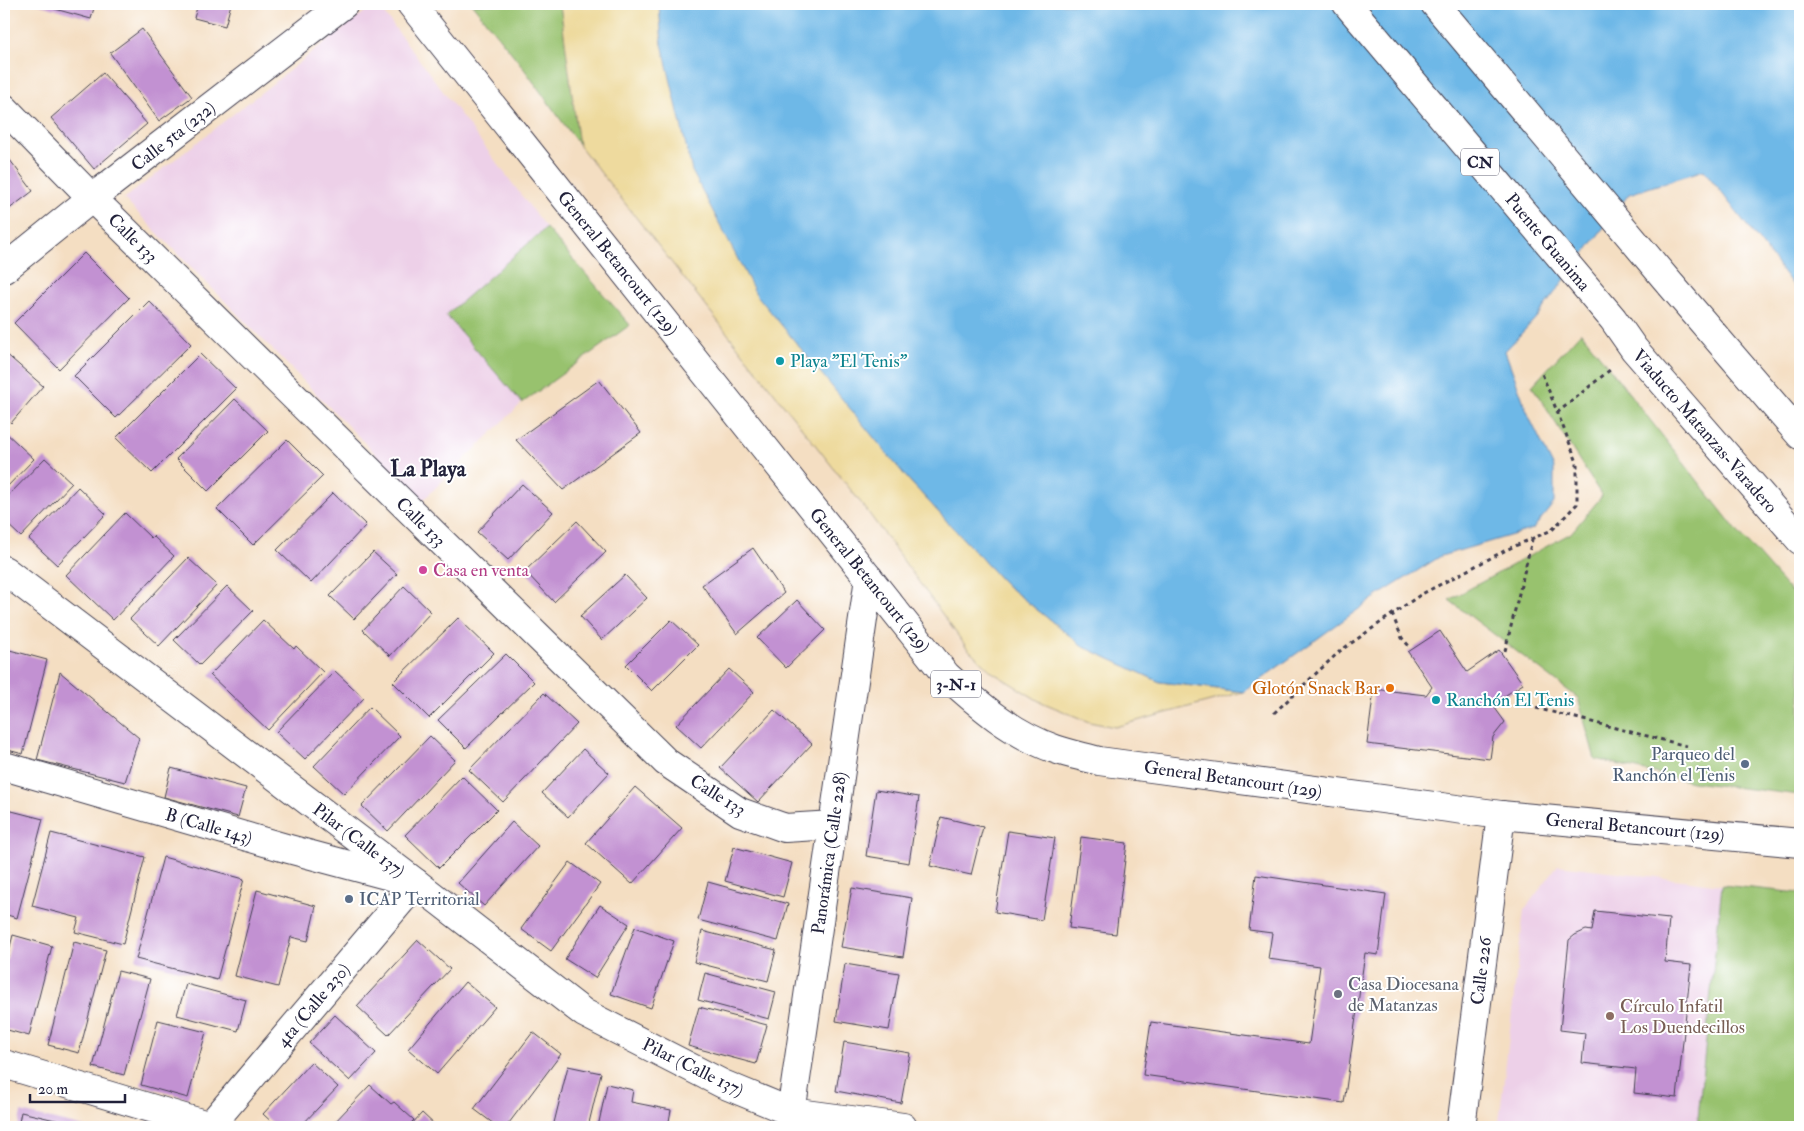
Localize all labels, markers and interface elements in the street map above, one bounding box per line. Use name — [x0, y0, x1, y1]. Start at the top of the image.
street label: Calle 5ta (232) — [126, 96, 220, 177]
road number: CN — [1461, 148, 1499, 176]
street label: General Betancourt (129) — [552, 186, 683, 340]
street label: Puente Guanima — [1500, 189, 1596, 297]
street label: Calle 133 — [103, 209, 162, 268]
street label: Viaducto Matanzas-Varadero — [1627, 345, 1782, 518]
place label: Playa "El Tenis" — [790, 350, 908, 373]
marker: Playa "El Tenis" — [774, 355, 786, 367]
district label: La Playa — [390, 455, 467, 484]
street label: Calle 133 — [391, 493, 450, 552]
street label: General Betancourt (129) — [804, 503, 935, 657]
place label: Casa en venta — [433, 559, 530, 582]
marker: Casa en venta — [417, 564, 429, 576]
road number: 3-N-1 — [931, 671, 981, 698]
place label: Glotón Snack Bar — [1252, 677, 1380, 700]
marker: Glotón Snack Bar — [1384, 682, 1396, 694]
place label: Ranchón El Tenis — [1446, 689, 1574, 712]
marker: Ranchón El Tenis — [1430, 694, 1442, 706]
place label: Parqueo del Ranchón el Tenis — [1612, 743, 1735, 787]
street label: General Betancourt (129) — [1142, 756, 1324, 803]
marker: Parqueo del Ranchón el Tenis — [1739, 758, 1751, 770]
street label: Calle 133 — [686, 769, 750, 821]
street label: Panorámica (Calle 228) — [807, 770, 852, 936]
street label: Pilar (Calle 137) — [308, 798, 410, 883]
street label: B (Calle 143) — [163, 803, 255, 850]
street label: General Betancourt (129) — [1544, 808, 1726, 847]
place label: ICAP Territorial — [359, 888, 480, 911]
marker: ICAP Territorial — [343, 893, 355, 905]
street label: Calle 226 — [1466, 935, 1497, 1006]
street label: 4ta (Calle 230) — [272, 959, 355, 1052]
place label: Casa Diocesana de Matanzas — [1348, 973, 1460, 1017]
marker: Casa Diocesana de Matanzas — [1332, 988, 1344, 1000]
place label: Círculo Infatil Los Duendecillos — [1620, 995, 1745, 1039]
marker: Círculo Infatil Los Duendecillos — [1604, 1010, 1616, 1022]
street label: Pilar (Calle 137) — [638, 1033, 747, 1102]
scale bar — [30, 1071, 125, 1103]
text: 20 m — [38, 1080, 68, 1099]

